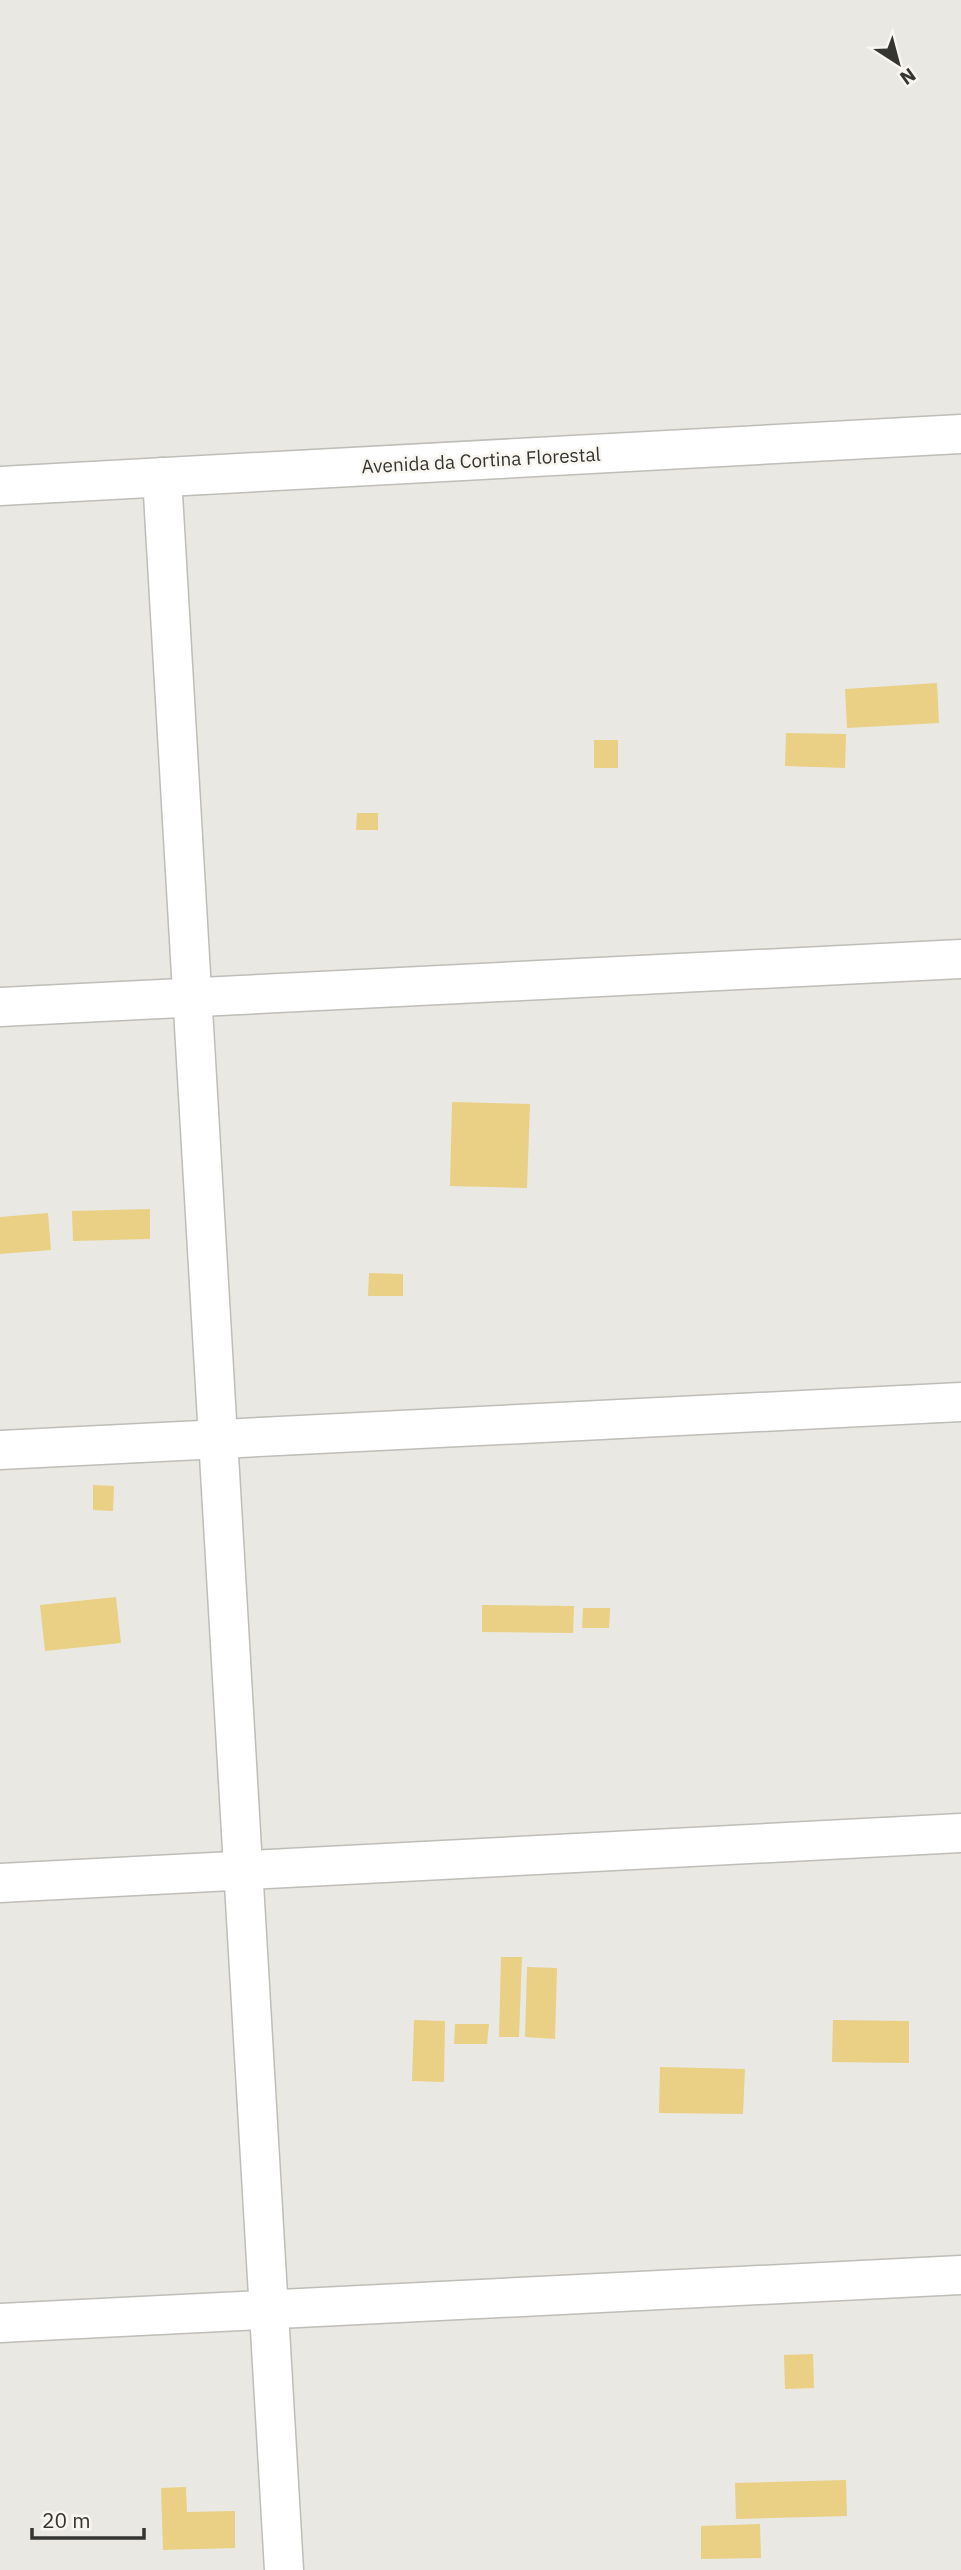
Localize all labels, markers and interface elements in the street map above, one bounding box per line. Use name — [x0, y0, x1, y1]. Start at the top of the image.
north arrow — [863, 28, 933, 98]
text: N — [895, 63, 921, 91]
street label: Avenida da Cortina Florestal — [361, 442, 601, 478]
scale bar — [32, 2496, 144, 2540]
text: 20 m — [42, 2506, 91, 2534]

